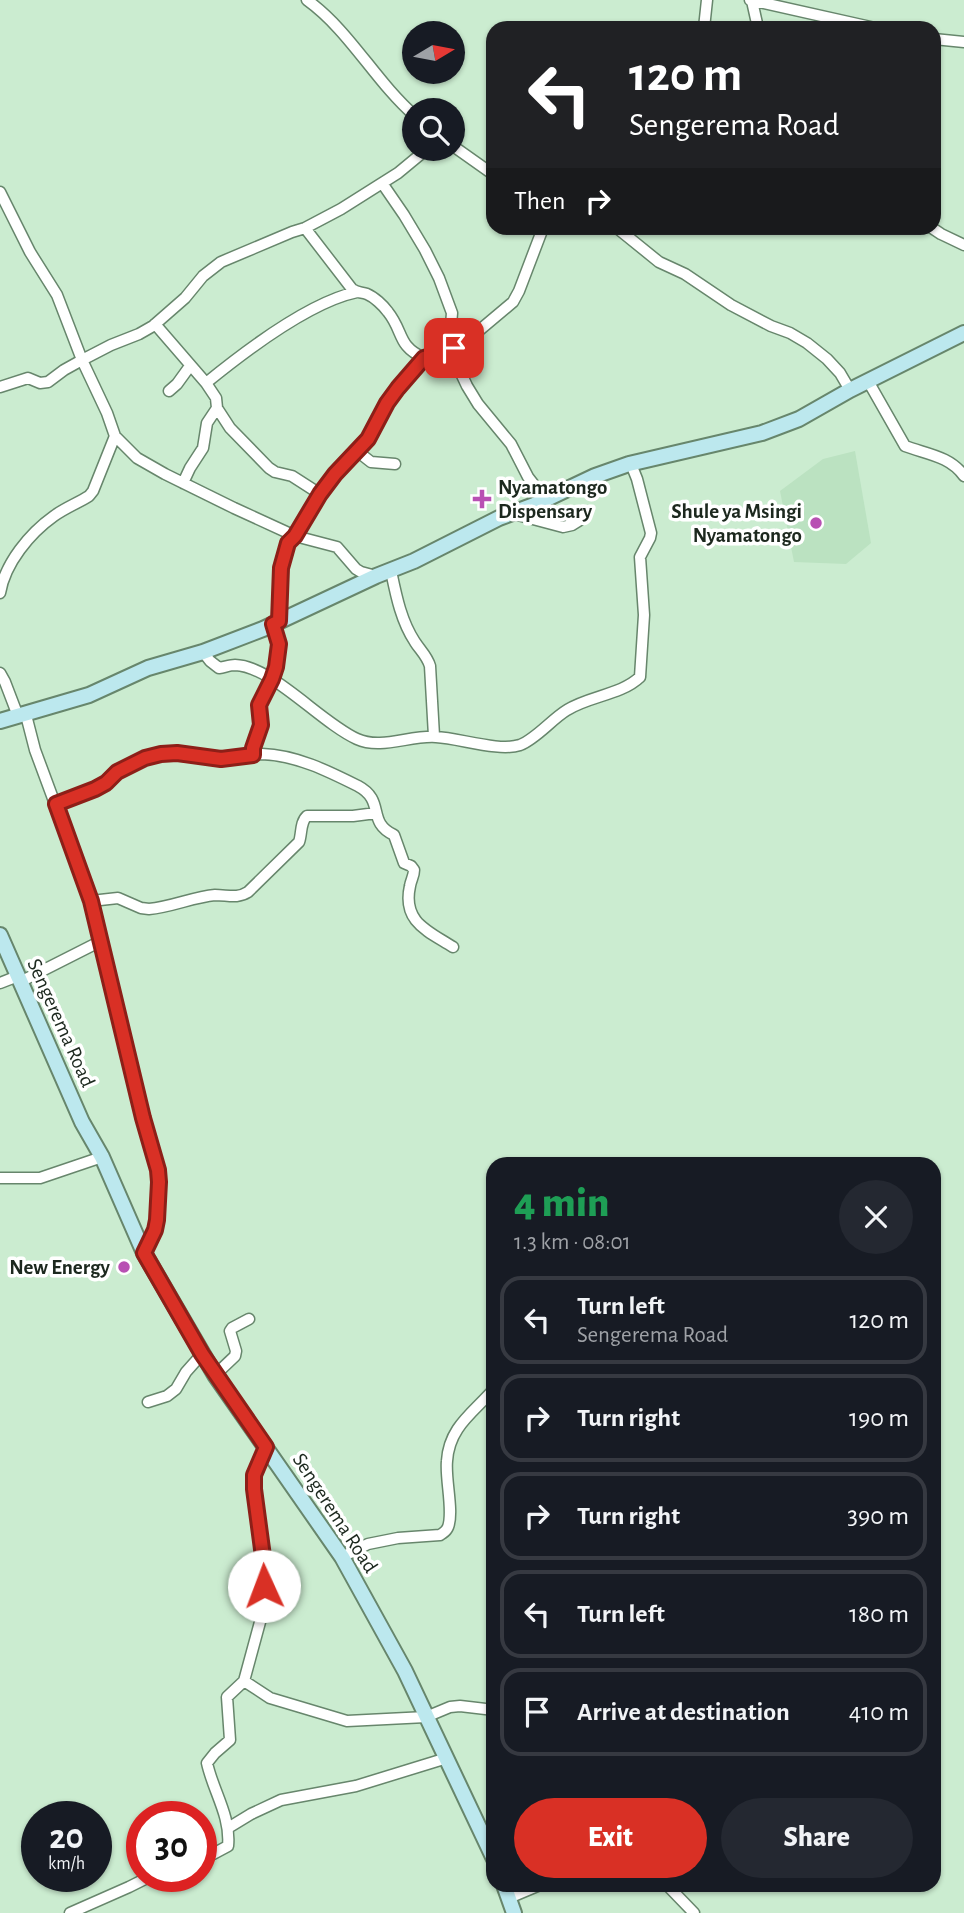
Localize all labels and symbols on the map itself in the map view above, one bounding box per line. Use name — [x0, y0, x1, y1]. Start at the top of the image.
north arrow — [402, 21, 466, 84]
pin — [424, 318, 484, 378]
place label: Nyamatongo Dispensary — [498, 477, 607, 522]
marker: Nyamatongo Dispensary — [472, 489, 492, 509]
place label: Shule ya Msingi Nyamatongo — [671, 501, 802, 546]
marker: Shule ya Msingi Nyamatongo — [808, 515, 824, 531]
street label: Sengerema Road — [23, 956, 99, 1090]
place label: New Energy — [9, 1257, 111, 1278]
marker: New Energy — [116, 1259, 132, 1275]
street label: Sengerema Road — [289, 1449, 381, 1577]
position arrow — [227, 1549, 301, 1623]
speed limit sign: 30 — [126, 1801, 217, 1892]

